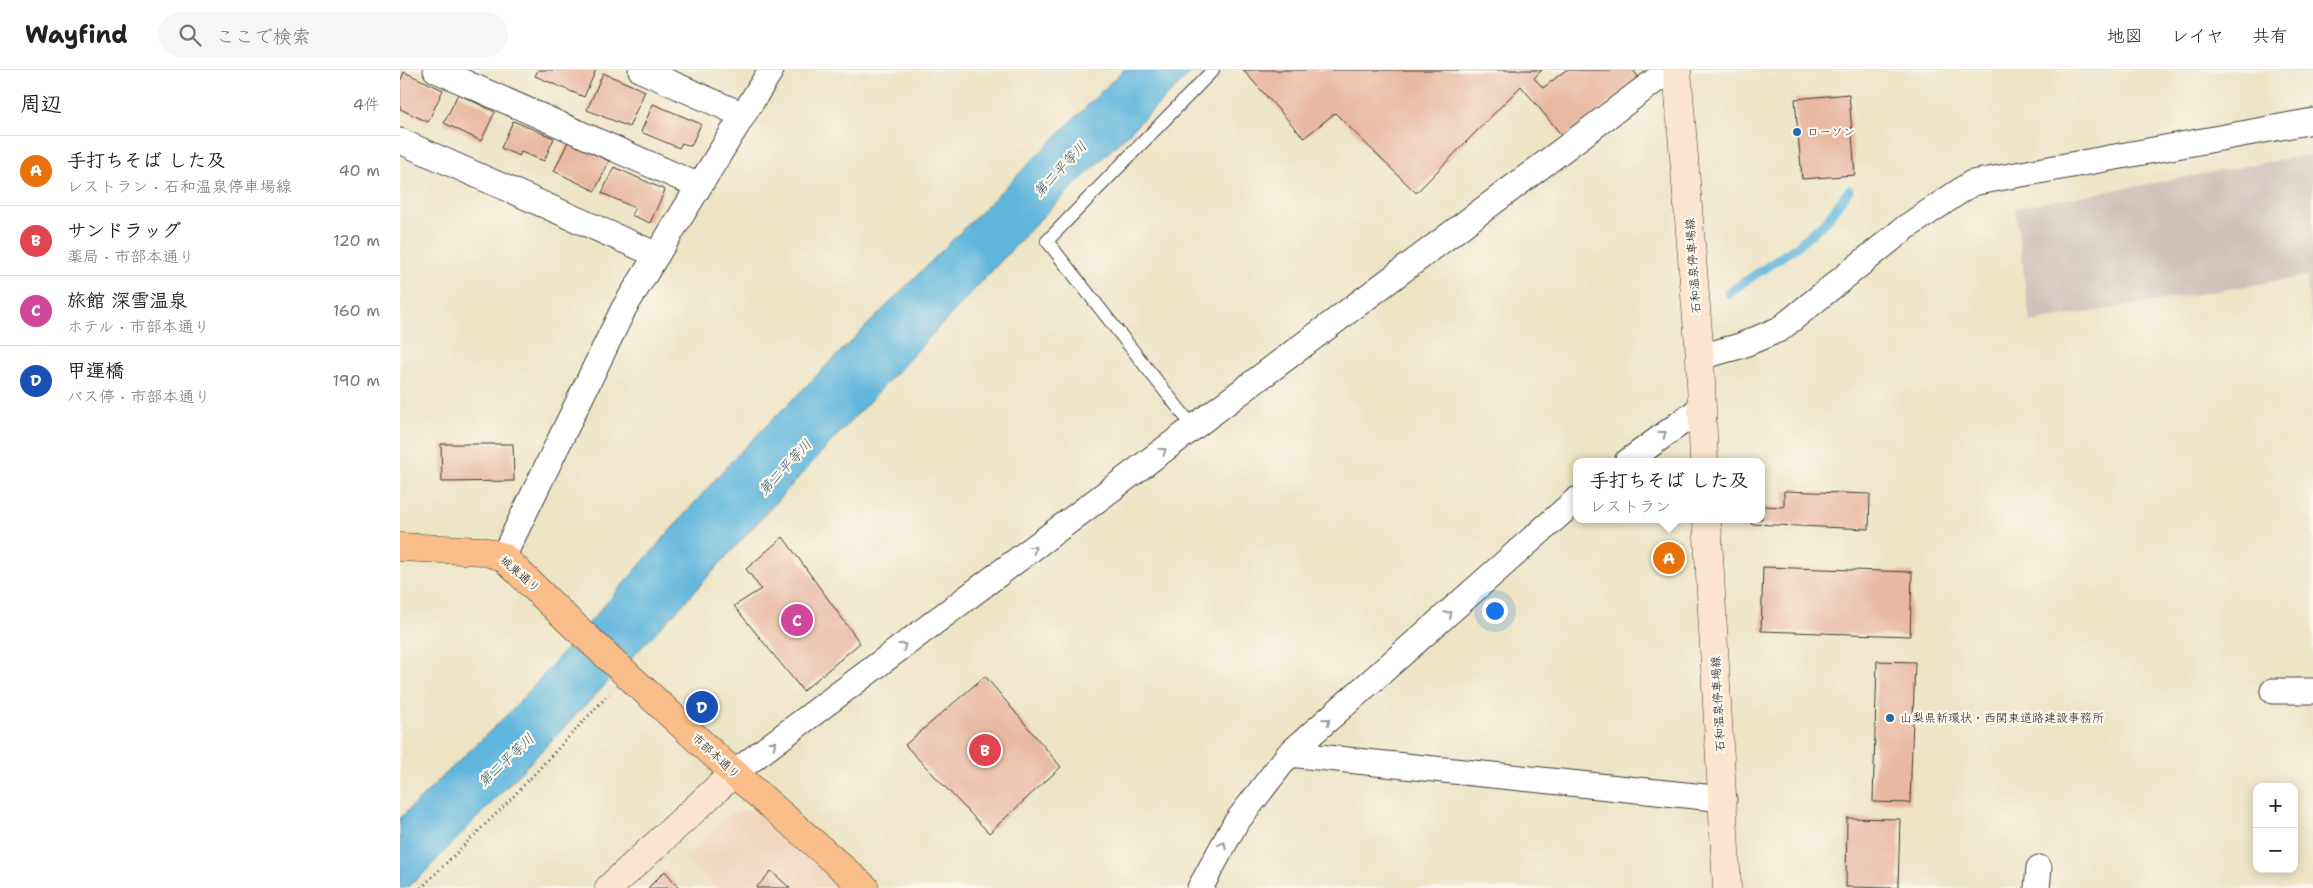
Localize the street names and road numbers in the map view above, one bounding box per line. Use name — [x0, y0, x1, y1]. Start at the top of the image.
street label: 石和温泉停車場線 — [1682, 218, 1704, 314]
street label: 城東通り — [497, 552, 543, 596]
street label: 石和温泉停車場線 — [1707, 656, 1729, 752]
street label: 市部本通り — [689, 730, 743, 782]

